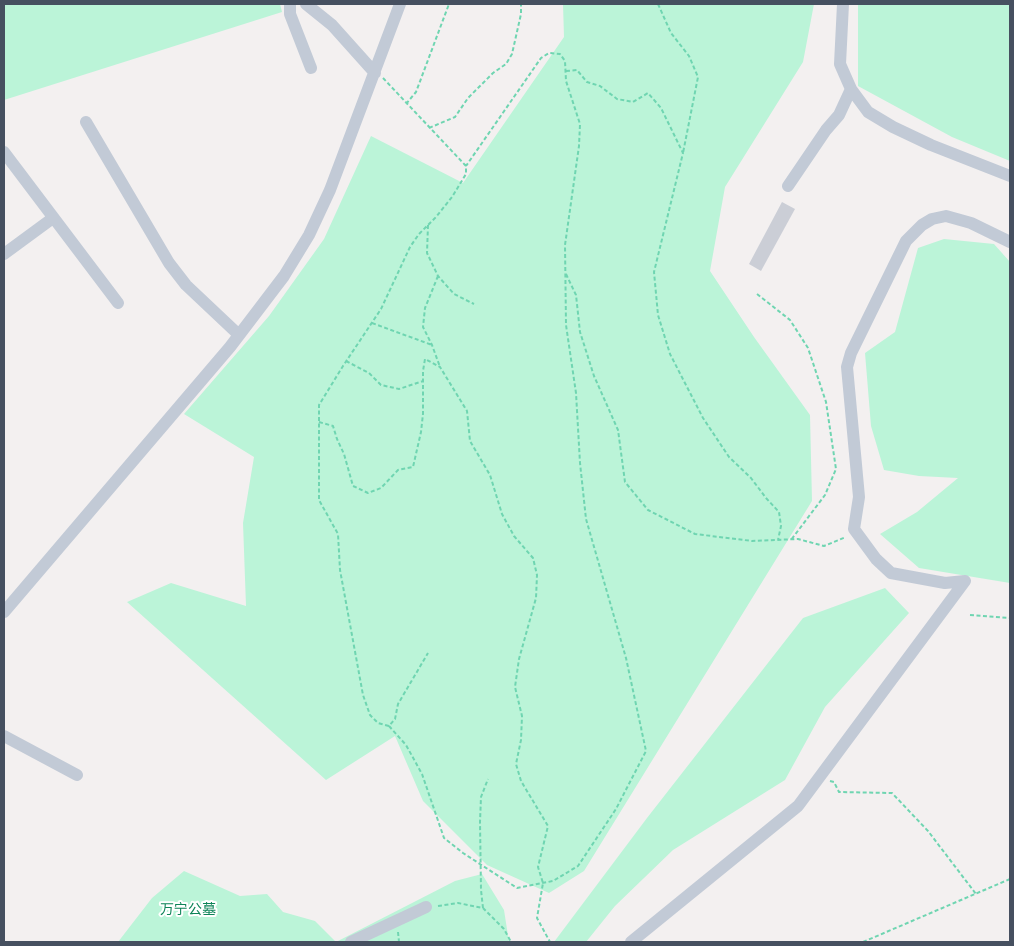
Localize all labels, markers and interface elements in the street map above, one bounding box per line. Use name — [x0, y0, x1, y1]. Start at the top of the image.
park label: 万宁公墓 — [160, 902, 216, 918]

